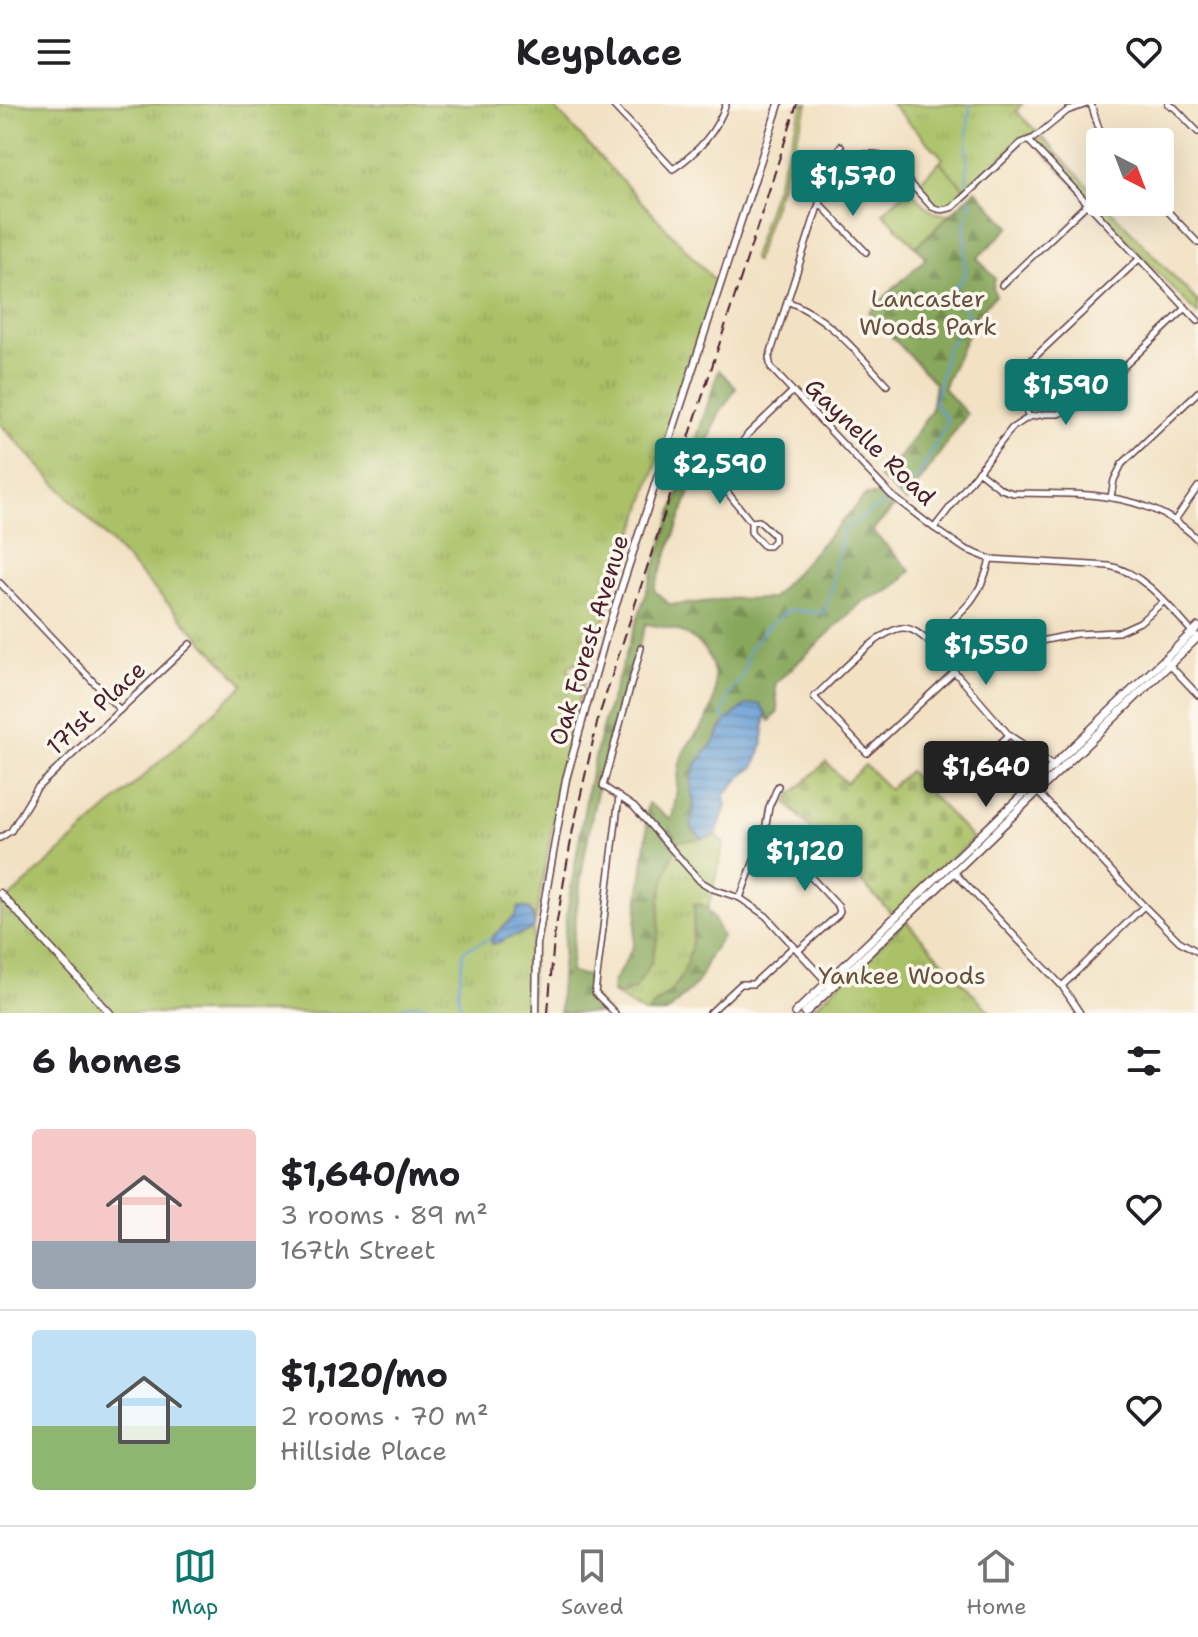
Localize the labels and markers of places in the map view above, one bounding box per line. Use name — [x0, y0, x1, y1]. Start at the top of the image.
pin: $1,570 — [788, 150, 918, 218]
pin: $1,590 — [1001, 359, 1131, 427]
pin: $2,590 — [655, 438, 785, 506]
pin: $1,550 — [921, 619, 1051, 687]
pin: $1,640 — [921, 741, 1051, 809]
pin: $1,120 — [740, 825, 870, 893]

